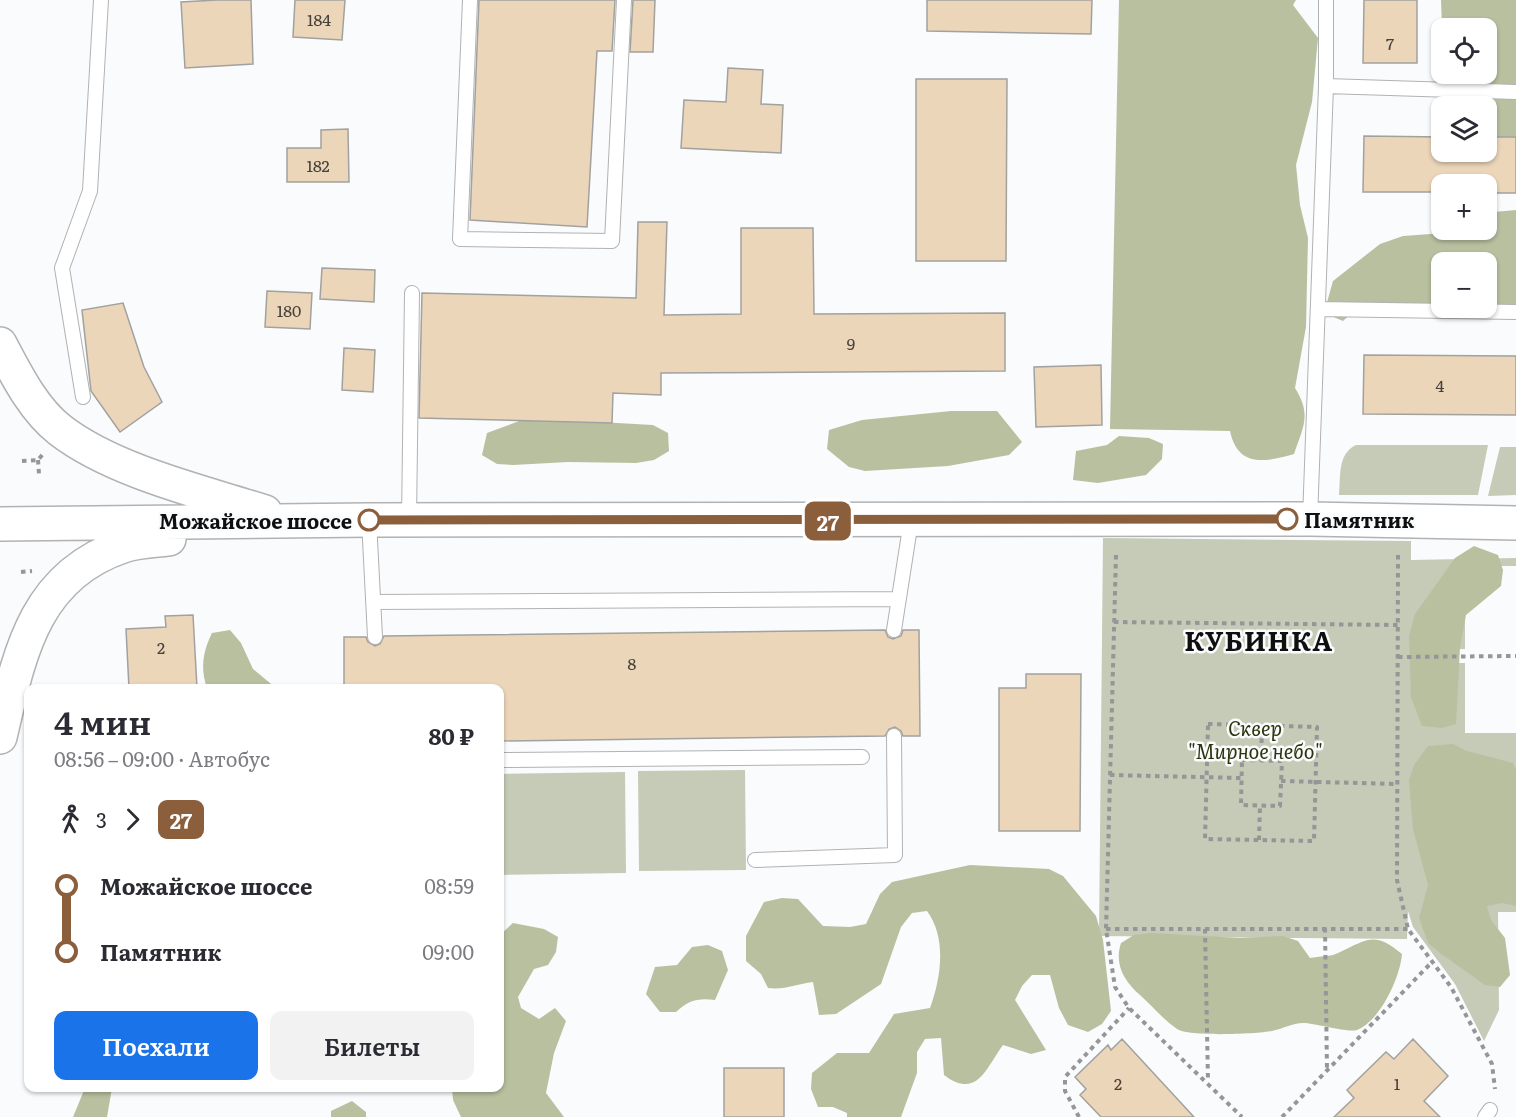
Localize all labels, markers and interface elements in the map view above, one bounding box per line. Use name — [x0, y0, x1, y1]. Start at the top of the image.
house number: 184 — [307, 7, 331, 31]
map controls — [1431, 18, 1497, 318]
button: locate — [1431, 18, 1497, 84]
house number: 7 — [1386, 31, 1394, 55]
button: layers — [1431, 96, 1497, 162]
house number: 182 — [306, 153, 330, 177]
button: + — [1431, 174, 1497, 240]
button: − — [1431, 252, 1497, 318]
house number: 180 — [277, 298, 301, 322]
house number: 9 — [847, 331, 855, 355]
house number: 4 — [1436, 373, 1445, 397]
line badge: 27 — [801, 502, 855, 540]
place label: Памятник — [1304, 504, 1415, 534]
place label: Можайское шоссе — [159, 505, 352, 535]
text: 27 — [817, 506, 839, 537]
marker: Памятник — [1276, 508, 1298, 530]
marker: Можайское шоссе — [358, 509, 380, 531]
district label: КУБИНКА — [1184, 620, 1334, 659]
house number: 2 — [157, 635, 165, 659]
house number: 8 — [628, 651, 637, 675]
text: 4 мин — [54, 696, 151, 745]
park label: Сквер "Мирное небо" — [1188, 712, 1322, 765]
text: 80 ₽ — [428, 719, 474, 752]
text: 08:56 – 09:00 · Автобус — [54, 743, 270, 773]
icon: walk — [54, 803, 87, 836]
icon: forward — [116, 803, 149, 836]
text: 3 — [96, 804, 107, 834]
text: 27 — [170, 804, 192, 835]
text: Можайское шоссе — [100, 869, 312, 902]
text: 08:59 — [424, 870, 474, 900]
text: Памятник — [100, 935, 222, 968]
text: 09:00 — [422, 936, 474, 966]
button: Поехали — [54, 1011, 258, 1080]
button: Билеты — [270, 1011, 474, 1080]
house number: 2 — [1114, 1071, 1122, 1095]
house number: 1 — [1394, 1071, 1401, 1095]

